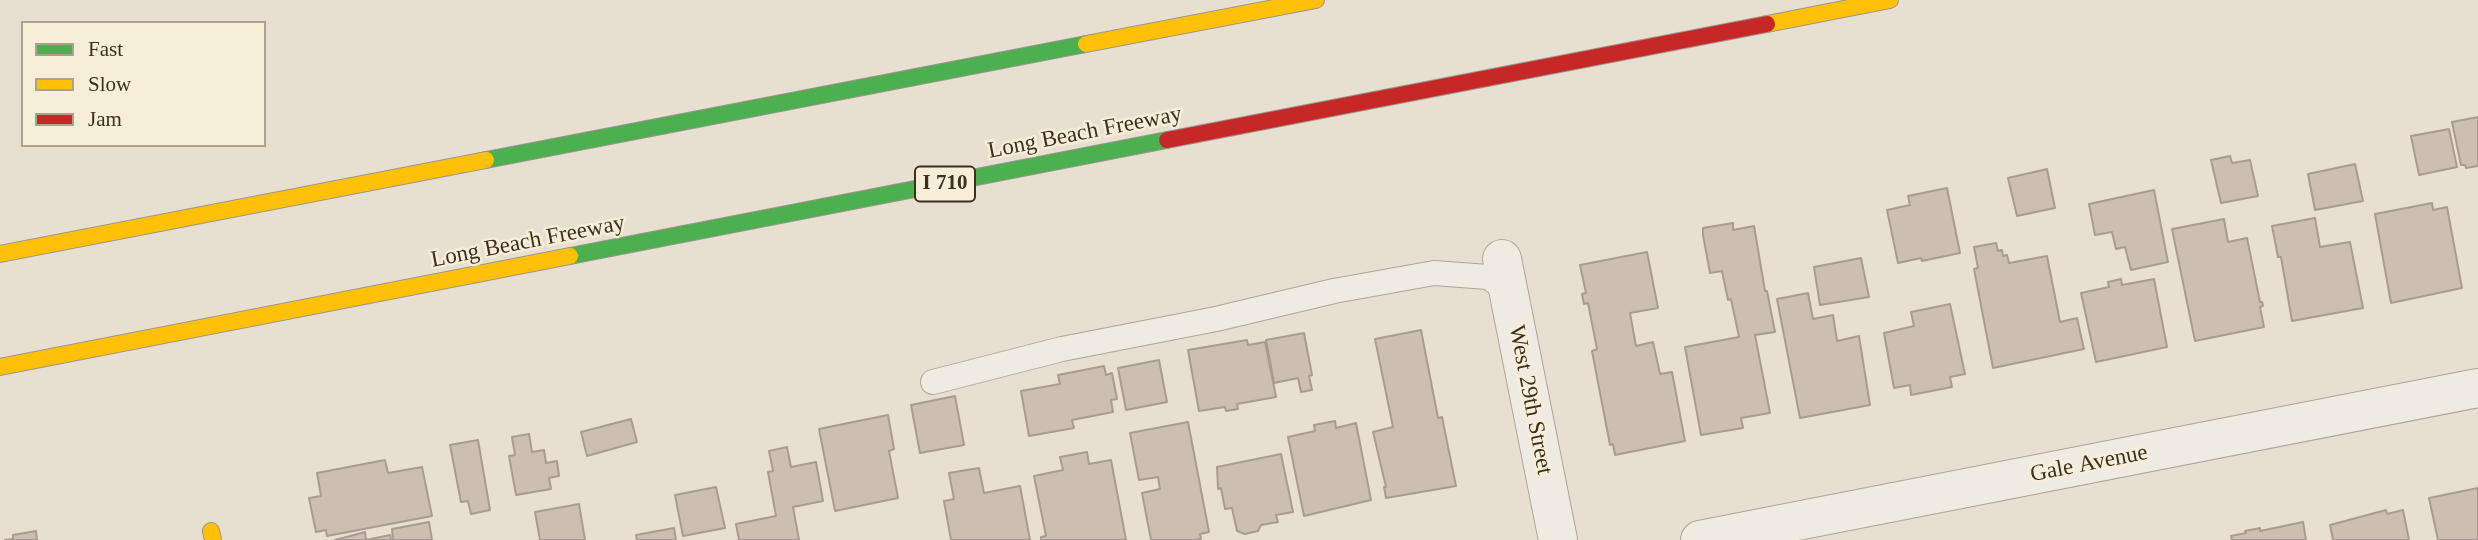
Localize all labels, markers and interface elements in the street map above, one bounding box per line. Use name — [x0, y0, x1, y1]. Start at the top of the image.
legend — [21, 21, 266, 147]
text: Fast — [88, 37, 123, 61]
text: Slow — [88, 72, 131, 96]
street label: Long Beach Freeway — [986, 101, 1184, 165]
text: Jam — [88, 107, 122, 131]
road number: I 710 — [915, 166, 975, 202]
street label: Long Beach Freeway — [429, 210, 627, 274]
street label: West 29th Street — [1502, 323, 1558, 477]
street label: Gale Avenue — [2028, 439, 2150, 489]

